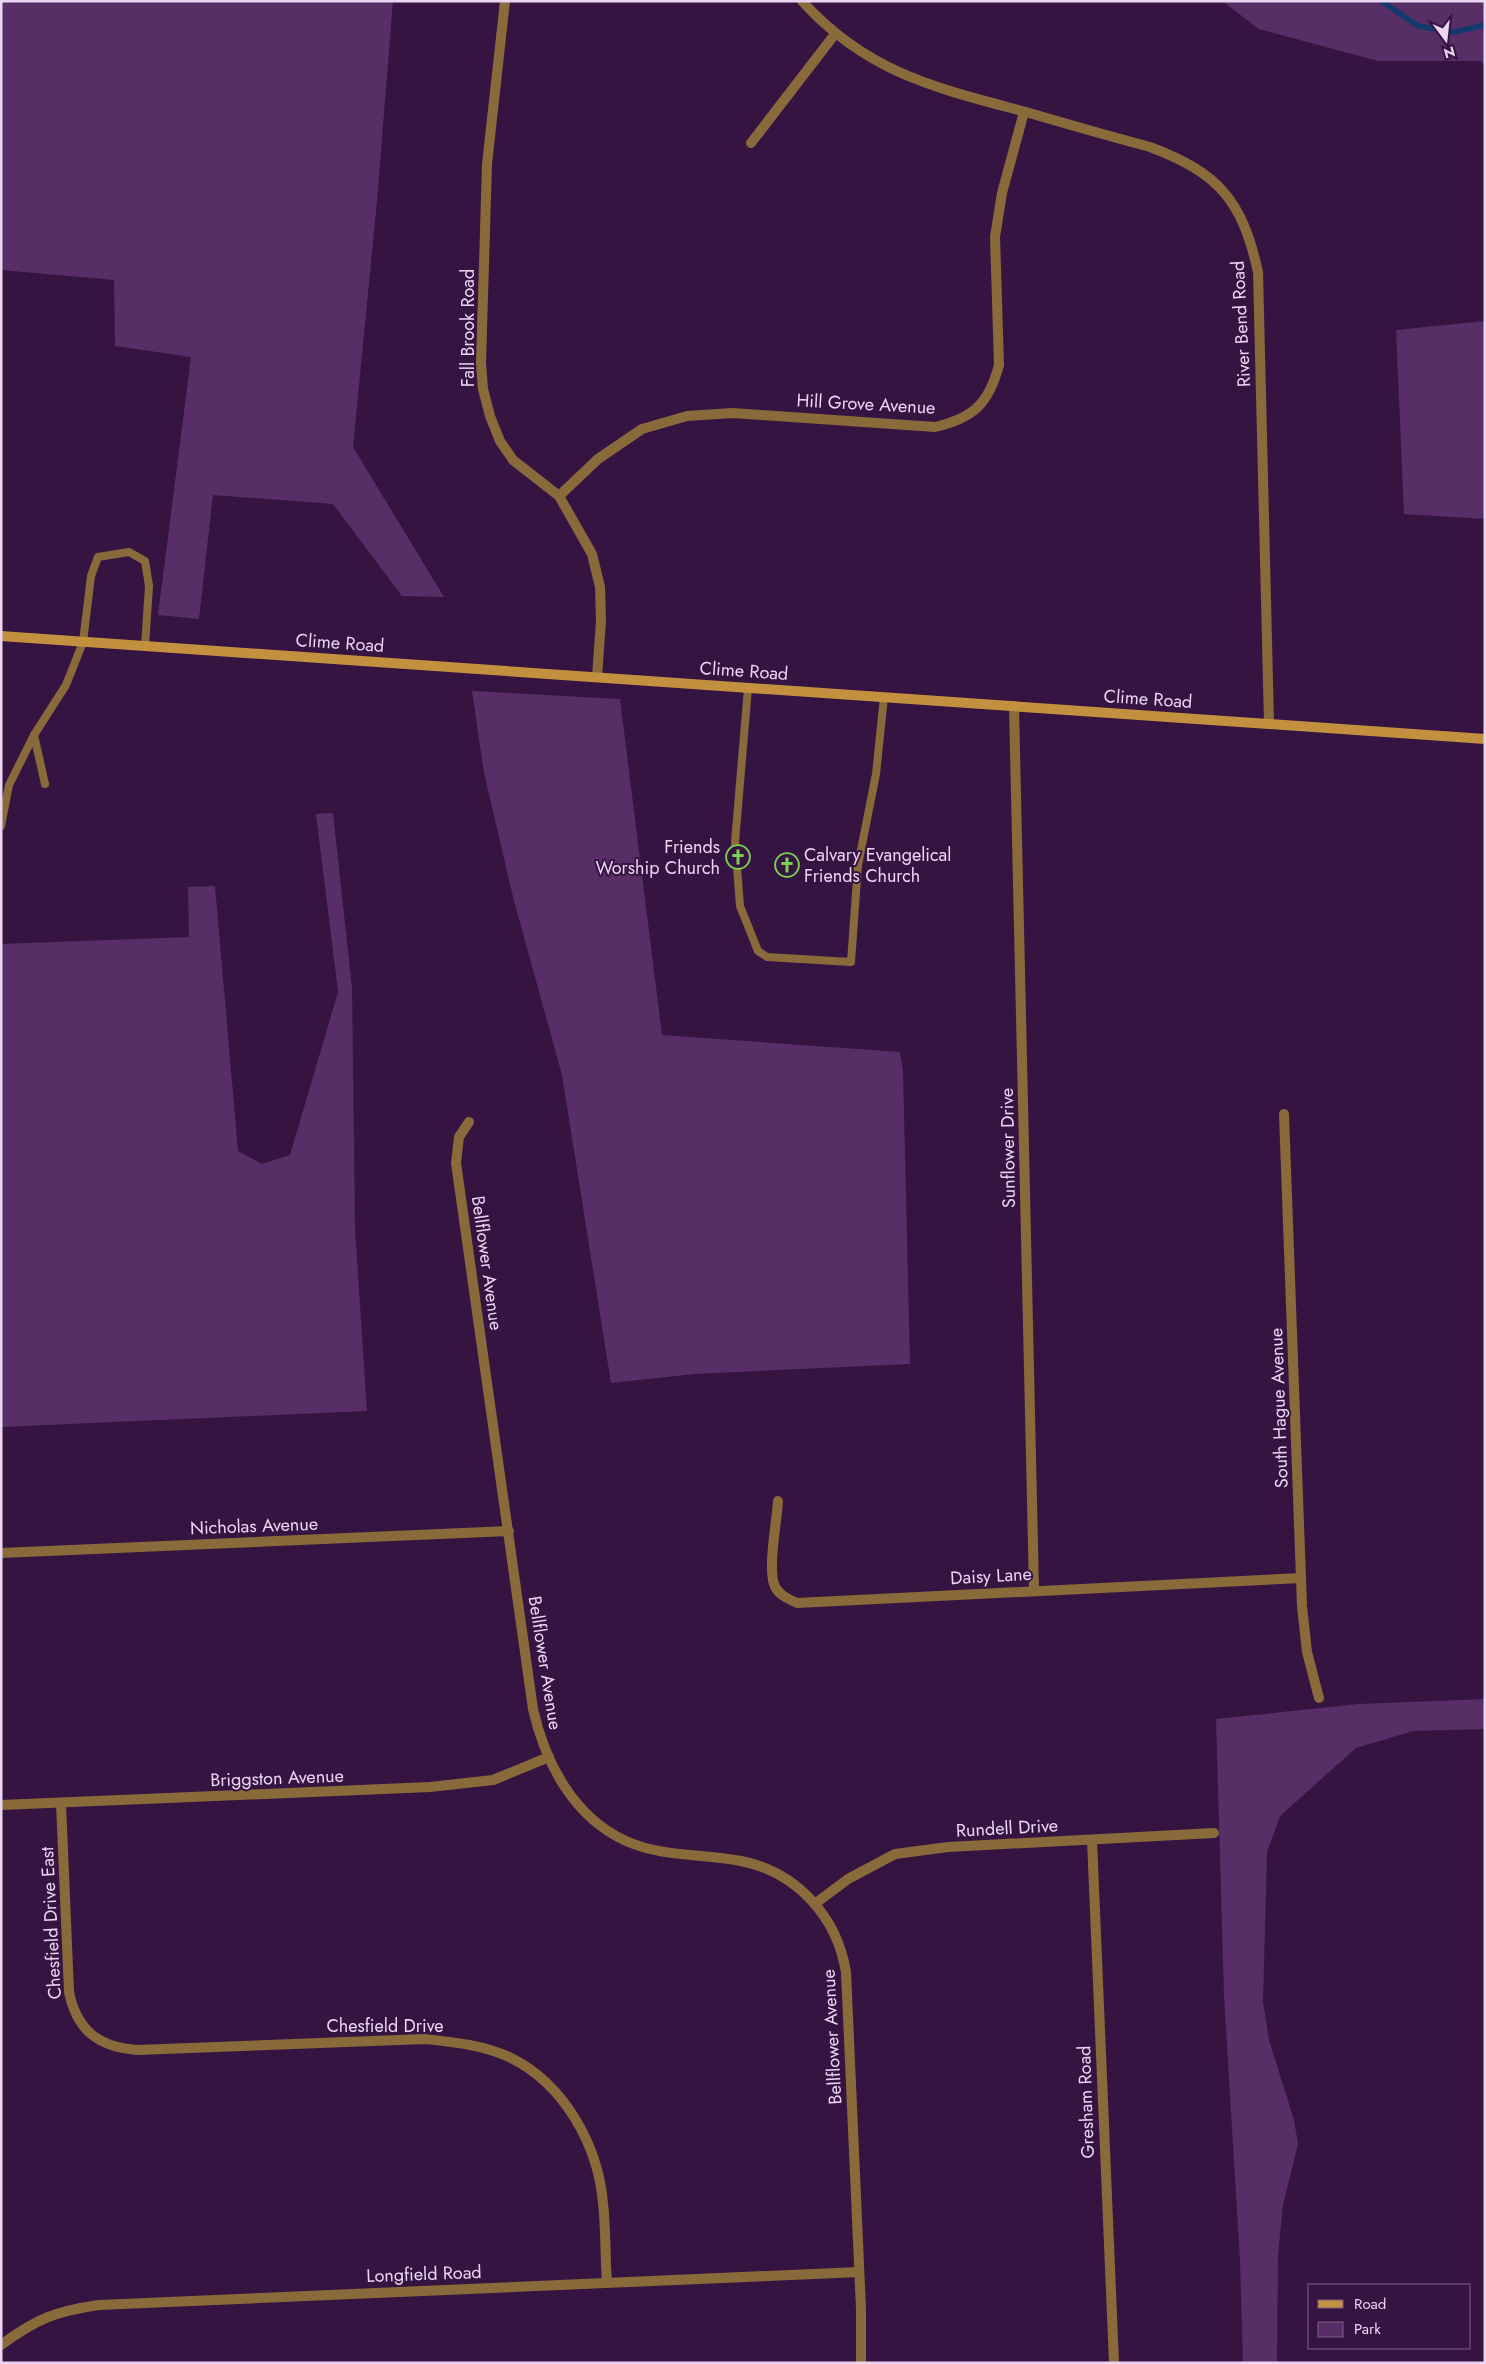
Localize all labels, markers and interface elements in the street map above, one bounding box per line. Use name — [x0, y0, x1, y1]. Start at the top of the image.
north arrow — [1421, 15, 1471, 65]
text: N — [1441, 41, 1457, 64]
street label: River Bend Road — [1225, 260, 1257, 388]
street label: Fall Brook Road — [455, 269, 481, 387]
street label: Hill Grove Avenue — [796, 387, 936, 421]
street label: Clime Road — [295, 627, 385, 659]
street label: Clime Road — [699, 655, 789, 687]
street label: Clime Road — [1103, 683, 1193, 715]
place label: Friends Worship Church — [595, 834, 720, 881]
place label: Calvary Evangelical Friends Church — [804, 842, 951, 889]
church icon: Friends Worship Church — [725, 844, 751, 870]
church icon: Calvary Evangelical Friends Church — [774, 852, 800, 878]
street label: Sunflower Drive — [994, 1088, 1022, 1208]
street label: Bellflower Avenue — [465, 1194, 509, 1332]
street label: South Hague Avenue — [1263, 1327, 1295, 1489]
street label: Nicholas Avenue — [190, 1511, 318, 1541]
street label: Daisy Lane — [950, 1561, 1032, 1591]
street label: Bellflower Avenue — [522, 1594, 568, 1732]
street label: Briggston Avenue — [210, 1763, 344, 1793]
street label: Rundell Drive — [955, 1812, 1059, 1844]
street label: Chesfield Drive East — [34, 1845, 68, 2000]
street label: Bellflower Avenue — [815, 1969, 849, 2105]
street label: Chesfield Drive — [326, 2013, 444, 2039]
street label: Gresham Road — [1071, 2045, 1101, 2159]
street label: Longfield Road — [366, 2259, 482, 2289]
legend — [1308, 2284, 1471, 2349]
text: Road — [1354, 2293, 1386, 2315]
text: Park — [1354, 2318, 1381, 2340]

